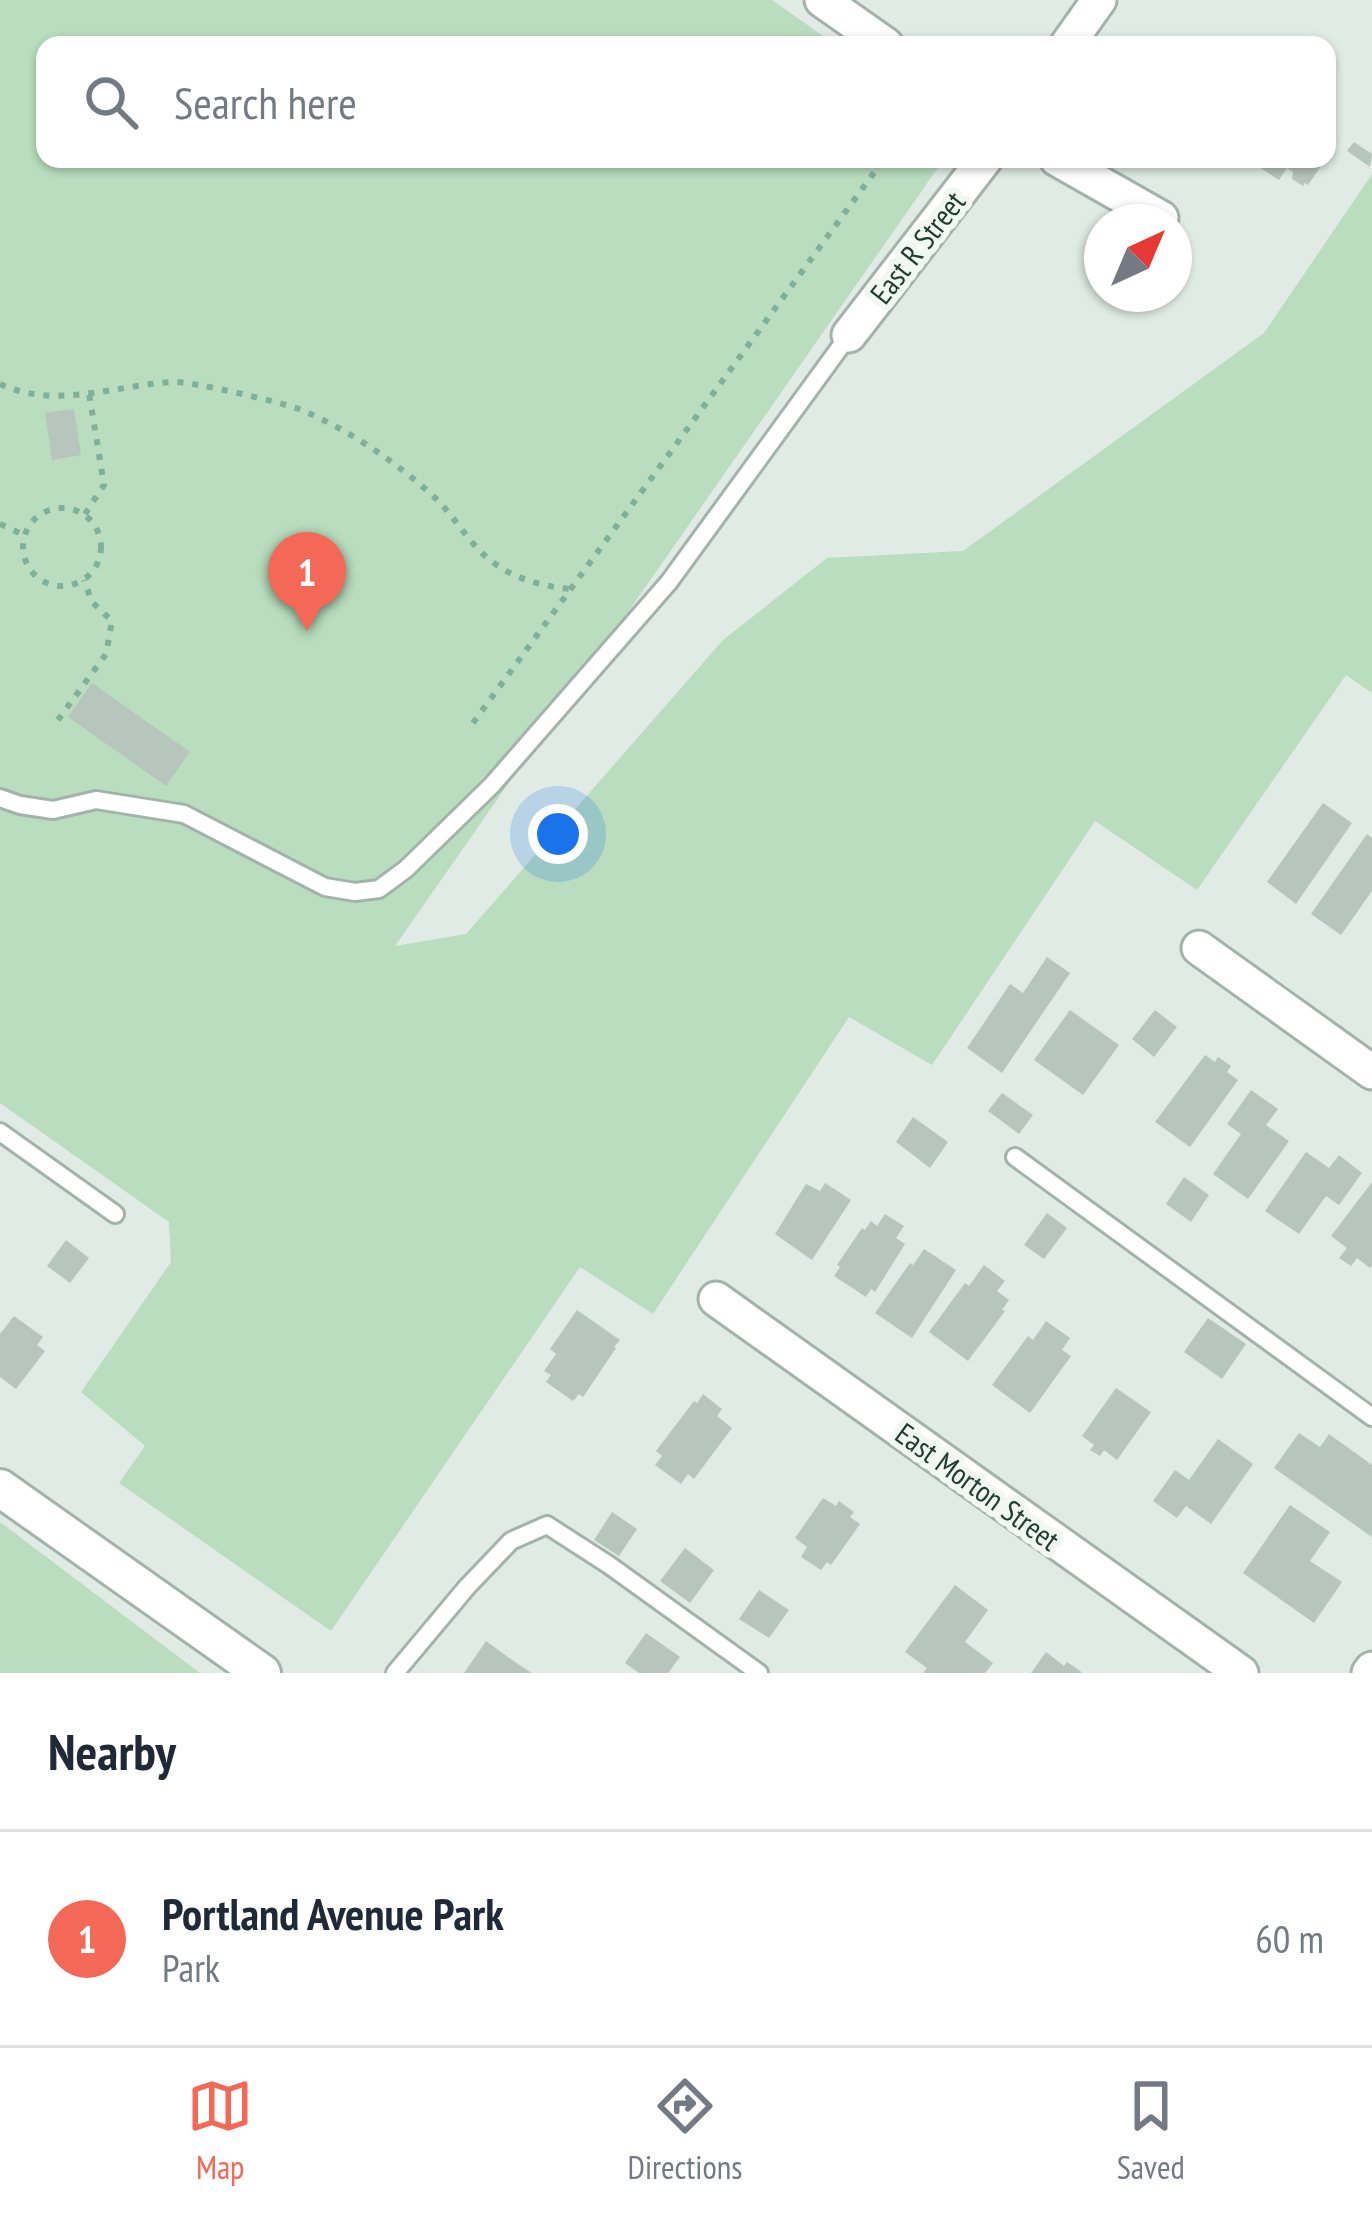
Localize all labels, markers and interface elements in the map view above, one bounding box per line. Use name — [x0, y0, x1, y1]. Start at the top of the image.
search box — [36, 36, 1336, 168]
icon: search — [78, 69, 144, 135]
text: Search here — [174, 73, 357, 131]
street label: East R Street — [861, 182, 974, 311]
north arrow — [1084, 204, 1192, 312]
pin: 1 — [268, 532, 346, 631]
your location — [528, 804, 588, 864]
street label: East Morton Street — [888, 1413, 1068, 1559]
text: Nearby — [48, 1718, 176, 1784]
text: Portland Avenue Park — [162, 1884, 504, 1942]
text: 1 — [78, 1913, 96, 1964]
text: 60 m — [1255, 1913, 1324, 1964]
text: Park — [162, 1942, 220, 1993]
tab: Map — [187, 2073, 253, 2188]
tab: Directions — [628, 2073, 742, 2188]
tab: Saved — [1117, 2073, 1185, 2188]

